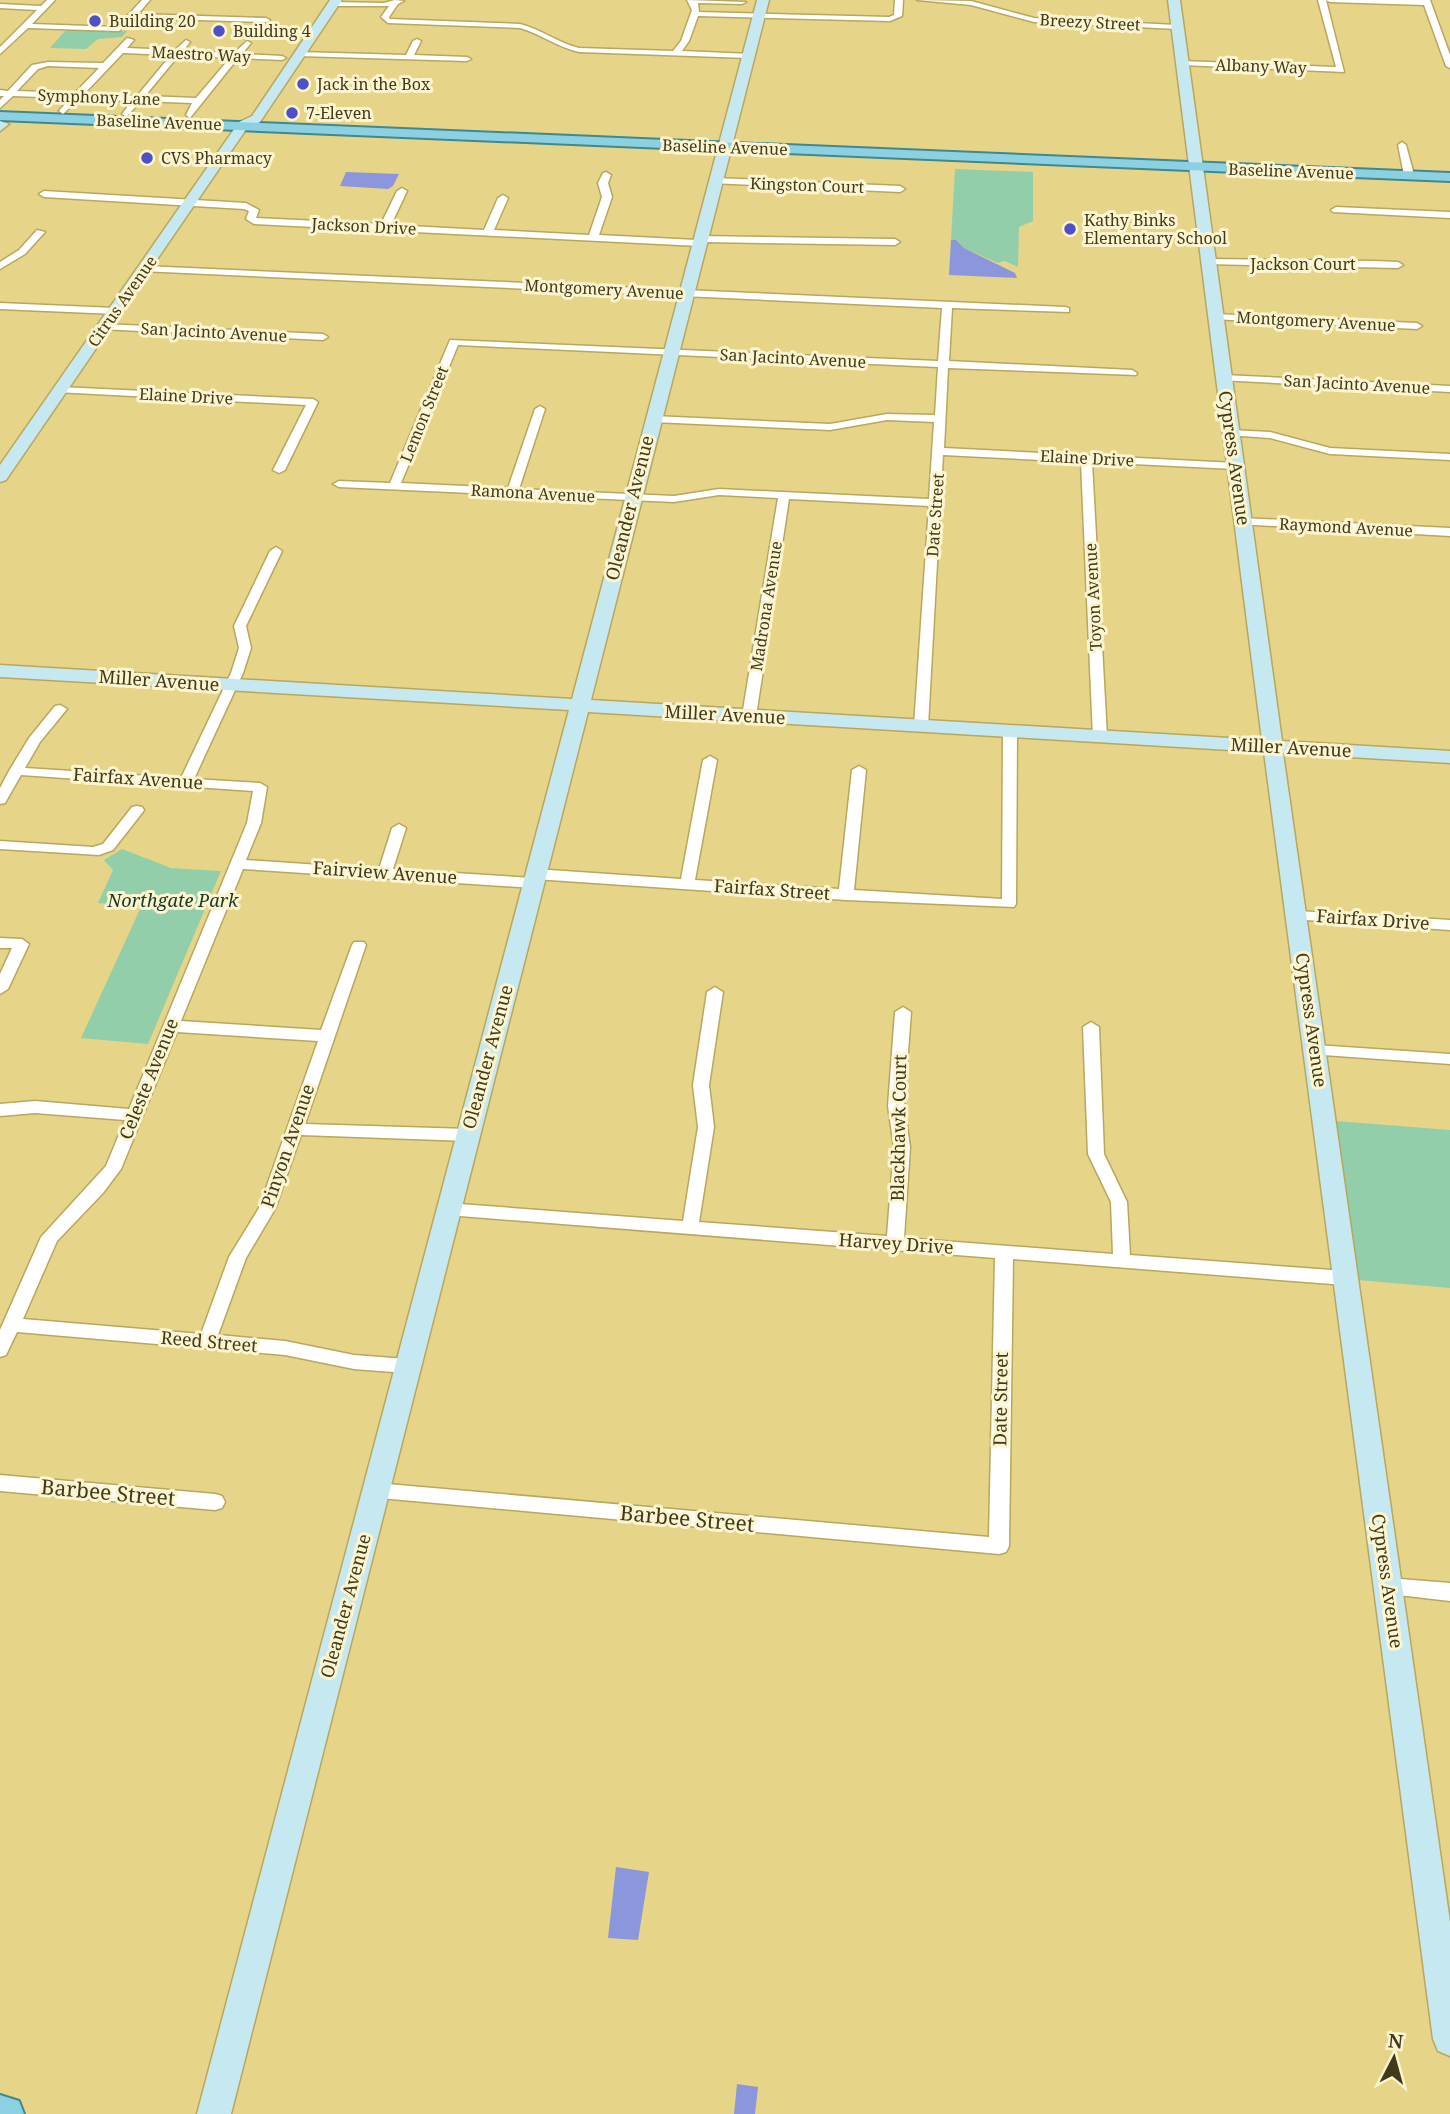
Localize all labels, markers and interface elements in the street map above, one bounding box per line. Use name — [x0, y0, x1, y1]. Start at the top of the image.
street label: Breezy Street — [1039, 8, 1141, 36]
place label: Building 20 — [109, 10, 196, 32]
marker: Building 20 — [87, 13, 103, 29]
place label: Building 4 — [233, 20, 311, 42]
marker: Building 4 — [211, 23, 227, 39]
street label: Maestro Way — [151, 40, 252, 68]
street label: Albany Way — [1215, 53, 1308, 79]
place label: Jack in the Box — [316, 73, 431, 95]
marker: Jack in the Box — [295, 76, 311, 92]
street label: Symphony Lane — [37, 84, 161, 110]
place label: 7-Eleven — [306, 102, 372, 124]
marker: 7-Eleven — [284, 105, 300, 121]
street label: Baseline Avenue — [96, 109, 222, 135]
street label: Baseline Avenue — [662, 134, 788, 160]
place label: CVS Pharmacy — [161, 147, 273, 169]
marker: CVS Pharmacy — [139, 150, 155, 166]
street label: Baseline Avenue — [1228, 158, 1354, 184]
street label: Kingston Court — [750, 172, 865, 198]
place label: Kathy Binks Elementary School — [1084, 209, 1227, 249]
street label: Jackson Drive — [310, 212, 417, 240]
marker: Kathy Binks Elementary School — [1062, 221, 1078, 237]
street label: Citrus Avenue — [82, 251, 162, 351]
street label: Jackson Court — [1249, 253, 1356, 275]
street label: Montgomery Avenue — [524, 274, 684, 304]
street label: Montgomery Avenue — [1236, 306, 1396, 336]
street label: San Jacinto Avenue — [140, 317, 288, 347]
street label: San Jacinto Avenue — [719, 343, 867, 373]
street label: Lemon Street — [395, 362, 453, 465]
street label: San Jacinto Avenue — [1283, 369, 1431, 399]
street label: Elaine Drive — [138, 383, 234, 409]
street label: Cypress Avenue — [1214, 389, 1256, 527]
street label: Oleander Avenue — [599, 433, 659, 583]
street label: Elaine Drive — [1039, 445, 1135, 471]
street label: Date Street — [921, 472, 949, 557]
street label: Ramona Avenue — [470, 479, 596, 507]
street label: Raymond Avenue — [1278, 513, 1414, 541]
street label: Madrona Avenue — [745, 539, 787, 673]
street label: Toyon Avenue — [1079, 543, 1107, 651]
street label: Miller Avenue — [98, 664, 220, 696]
street label: Miller Avenue — [664, 699, 786, 729]
street label: Miller Avenue — [1230, 732, 1352, 762]
street label: Fairfax Avenue — [72, 761, 204, 795]
street label: Fairview Avenue — [312, 855, 458, 889]
street label: Fairfax Street — [713, 873, 831, 905]
park label: Northgate Park — [107, 888, 239, 912]
street label: Fairfax Drive — [1316, 903, 1431, 935]
street label: Cypress Avenue — [1291, 951, 1333, 1089]
street label: Oleander Avenue — [456, 982, 518, 1132]
street label: Celeste Avenue — [113, 1014, 183, 1143]
street label: Blackhawk Court — [885, 1054, 911, 1202]
street label: Pinyon Avenue — [255, 1081, 319, 1211]
street label: Harvey Drive — [838, 1227, 954, 1259]
street label: Reed Street — [160, 1325, 258, 1357]
street label: Date Street — [987, 1352, 1013, 1446]
street label: Barbee Street — [40, 1472, 176, 1512]
street label: Barbee Street — [619, 1498, 755, 1538]
street label: Cypress Avenue — [1367, 1512, 1409, 1650]
street label: Oleander Avenue — [314, 1531, 376, 1681]
north arrow — [1359, 2023, 1429, 2093]
text: N — [1387, 2027, 1405, 2055]

